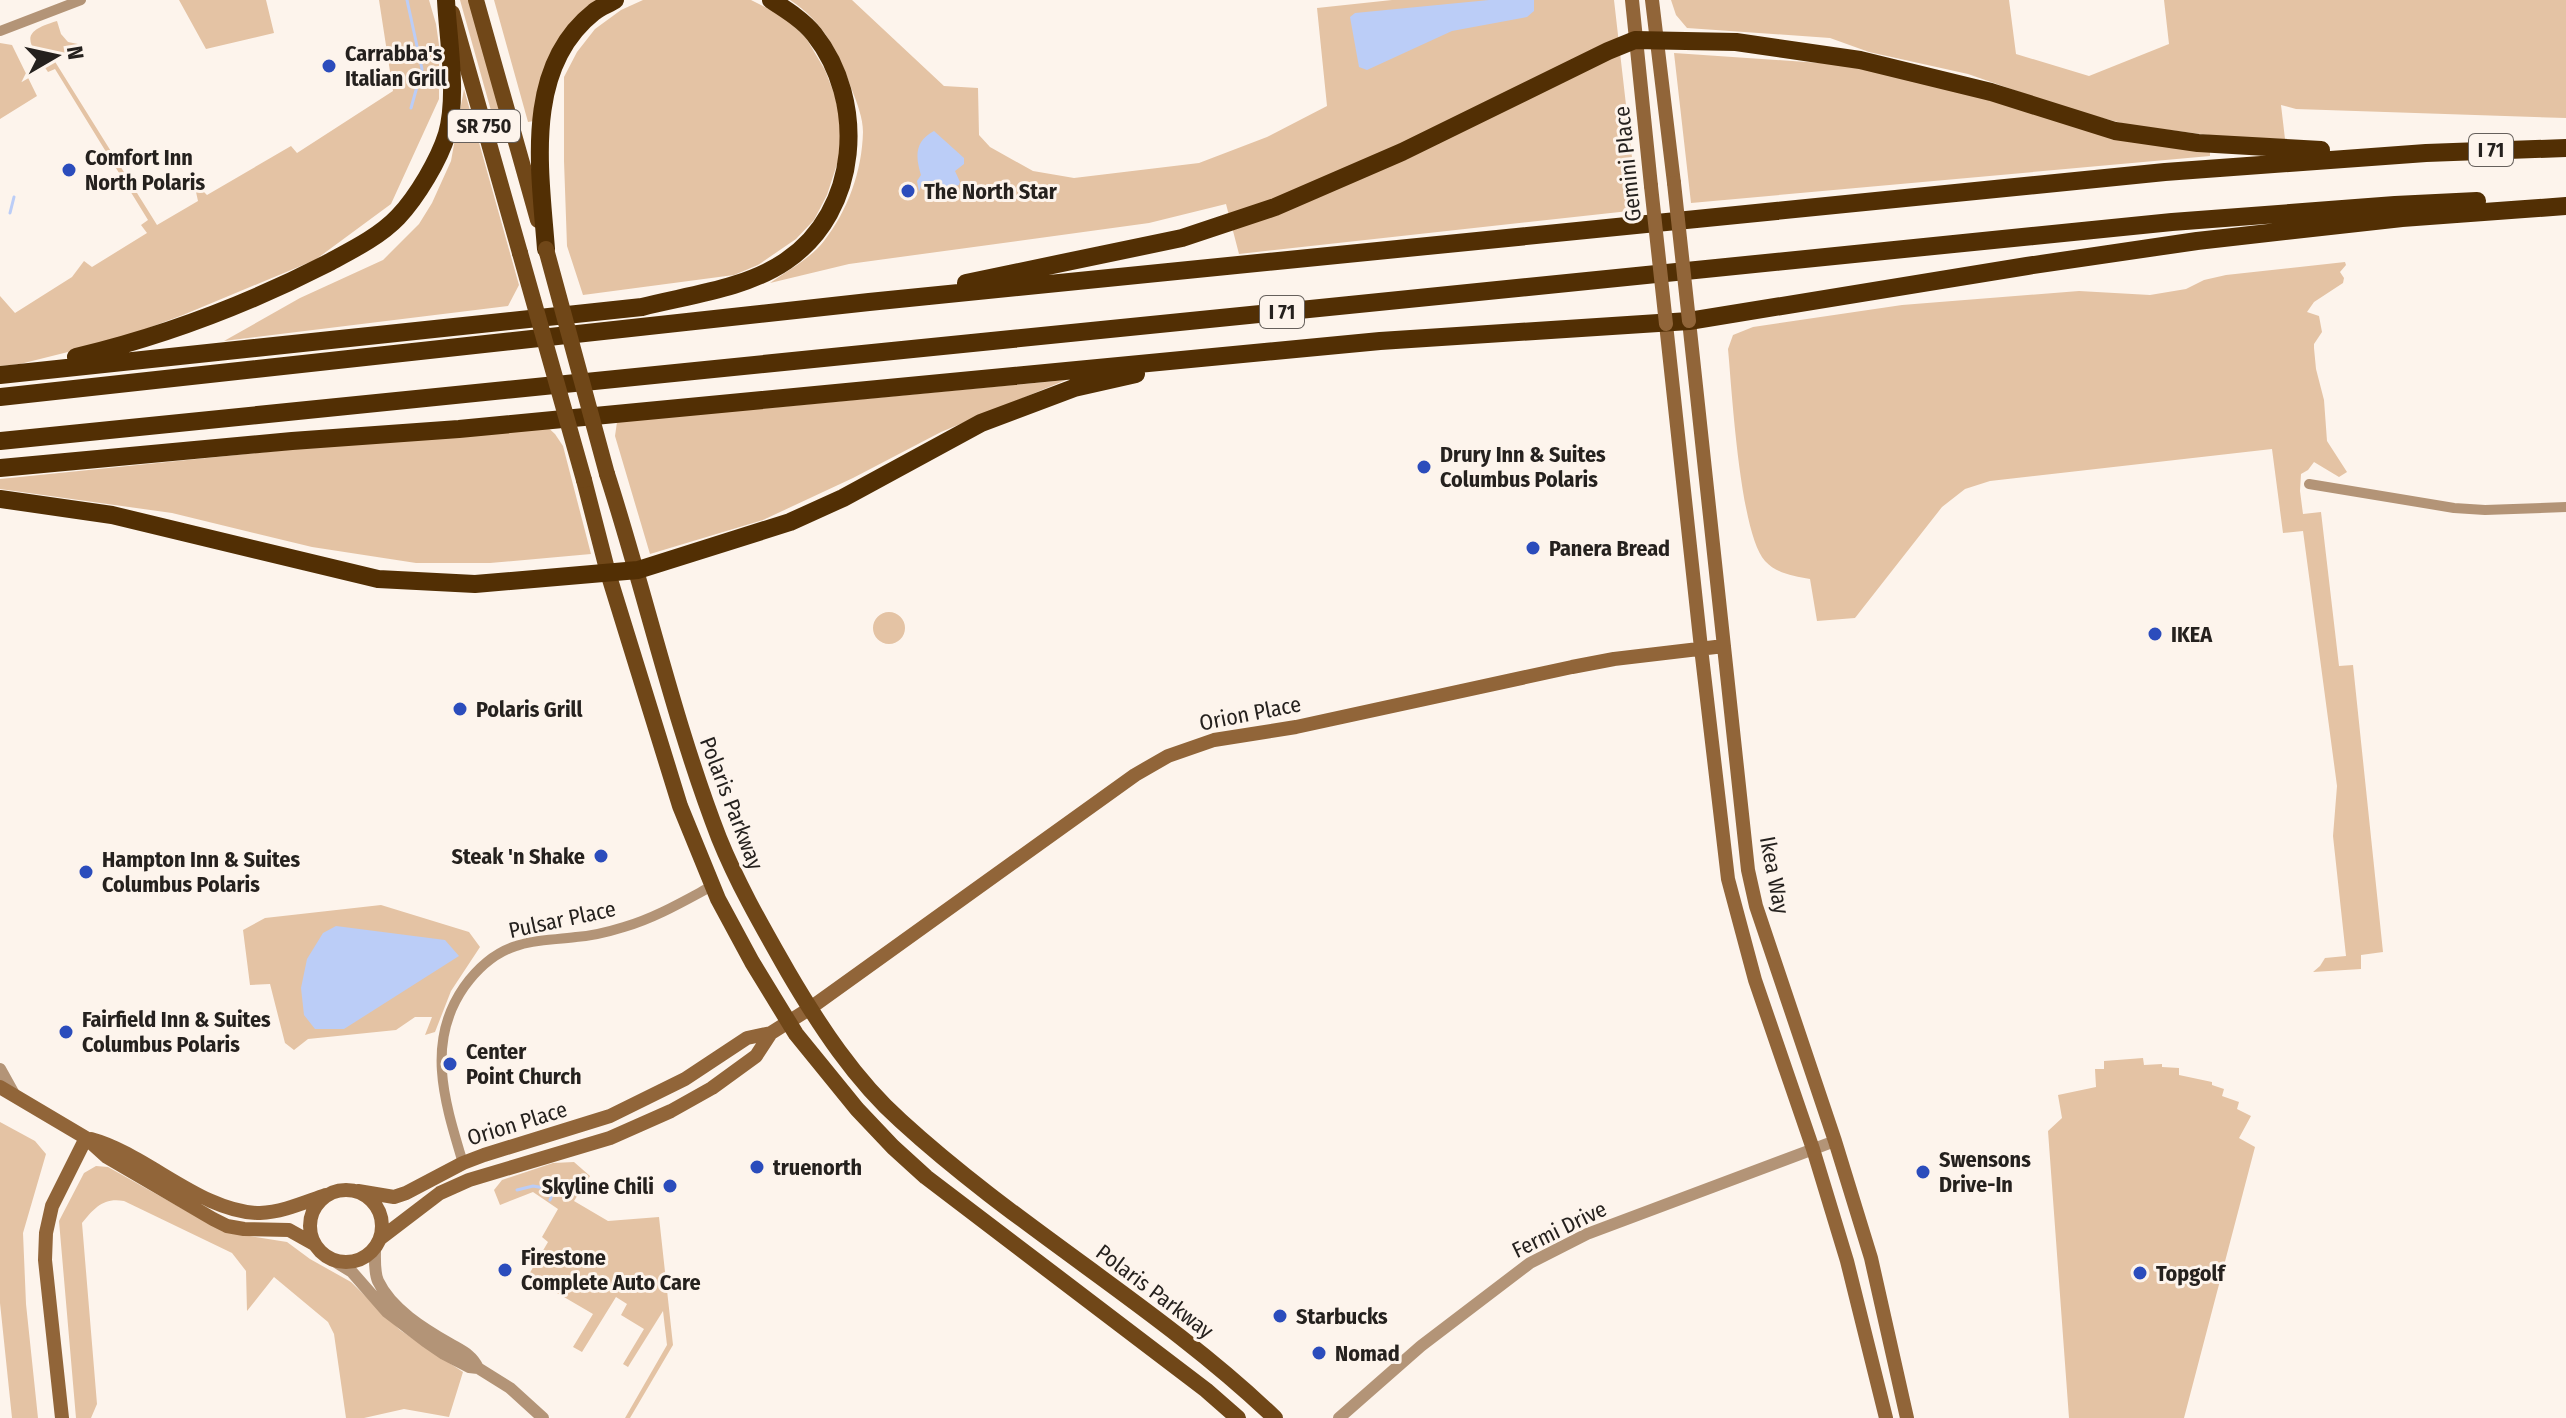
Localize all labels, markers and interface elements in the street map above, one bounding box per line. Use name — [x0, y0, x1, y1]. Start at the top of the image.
north arrow — [16, 16, 96, 96]
place label: Carrabba's Italian Grill — [345, 40, 448, 92]
text: N — [61, 44, 90, 62]
marker: Carrabba's Italian Grill — [320, 57, 338, 75]
street label: Gemini Place — [1608, 105, 1647, 223]
road number: SR 750 — [448, 110, 520, 142]
road number: I 71 — [2469, 134, 2513, 166]
place label: Comfort Inn North Polaris — [85, 144, 205, 196]
marker: Comfort Inn North Polaris — [60, 161, 78, 179]
place label: The North Star — [924, 178, 1058, 205]
marker: The North Star — [899, 182, 917, 200]
road number: I 71 — [1260, 296, 1304, 328]
place label: Drury Inn & Suites Columbus Polaris — [1440, 441, 1606, 493]
marker: Drury Inn & Suites Columbus Polaris — [1415, 458, 1433, 476]
place label: Panera Bread — [1549, 535, 1670, 562]
marker: Panera Bread — [1524, 539, 1542, 557]
place label: IKEA — [2171, 621, 2213, 648]
marker: IKEA — [2146, 625, 2164, 643]
street label: Orion Place — [1197, 690, 1303, 737]
place label: Polaris Grill — [476, 696, 584, 723]
marker: Polaris Grill — [451, 700, 469, 718]
street label: Polaris Parkway — [694, 733, 769, 874]
street label: Ikea Way — [1754, 834, 1795, 916]
place label: Steak 'n Shake — [452, 843, 585, 870]
place label: Hampton Inn & Suites Columbus Polaris — [102, 846, 300, 898]
marker: Steak 'n Shake — [592, 847, 610, 865]
marker: Hampton Inn & Suites Columbus Polaris — [77, 863, 95, 881]
street label: Pulsar Place — [506, 895, 618, 944]
place label: Fairfield Inn & Suites Columbus Polaris — [82, 1006, 271, 1058]
marker: Fairfield Inn & Suites Columbus Polaris — [57, 1023, 75, 1041]
place label: Center Point Church — [466, 1038, 581, 1090]
marker: Center Point Church — [441, 1055, 459, 1073]
street label: Orion Place — [464, 1096, 570, 1151]
place label: Swensons Drive-In — [1939, 1146, 2031, 1198]
place label: truenorth — [773, 1154, 862, 1181]
marker: truenorth — [748, 1158, 766, 1176]
marker: Swensons Drive-In — [1914, 1163, 1932, 1181]
place label: Skyline Chili — [542, 1173, 654, 1200]
marker: Skyline Chili — [661, 1177, 679, 1195]
street label: Fermi Drive — [1508, 1195, 1611, 1264]
street label: Polaris Parkway — [1091, 1238, 1219, 1344]
place label: Firestone Complete Auto Care — [521, 1244, 701, 1296]
place label: Topgolf — [2156, 1260, 2226, 1287]
marker: Firestone Complete Auto Care — [496, 1261, 514, 1279]
marker: Topgolf — [2131, 1264, 2149, 1282]
place label: Starbucks — [1296, 1303, 1388, 1330]
marker: Starbucks — [1271, 1307, 1289, 1325]
place label: Nomad — [1335, 1340, 1400, 1367]
marker: Nomad — [1310, 1344, 1328, 1362]

